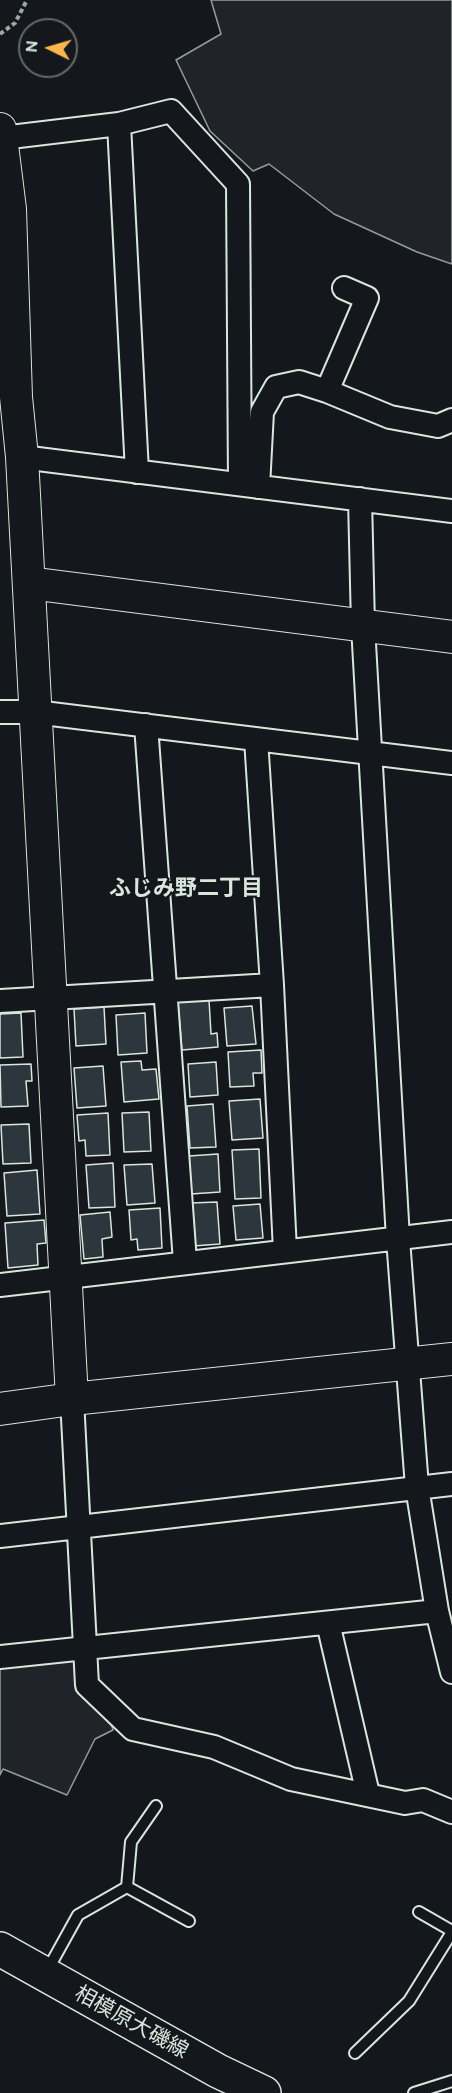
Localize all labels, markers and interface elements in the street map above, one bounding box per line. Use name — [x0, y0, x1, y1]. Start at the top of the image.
north arrow — [18, 18, 78, 78]
text: N — [21, 40, 43, 53]
district label: ふじみ野二丁目 — [109, 876, 263, 902]
street label: 相模原大磯線 — [70, 1981, 192, 2065]

